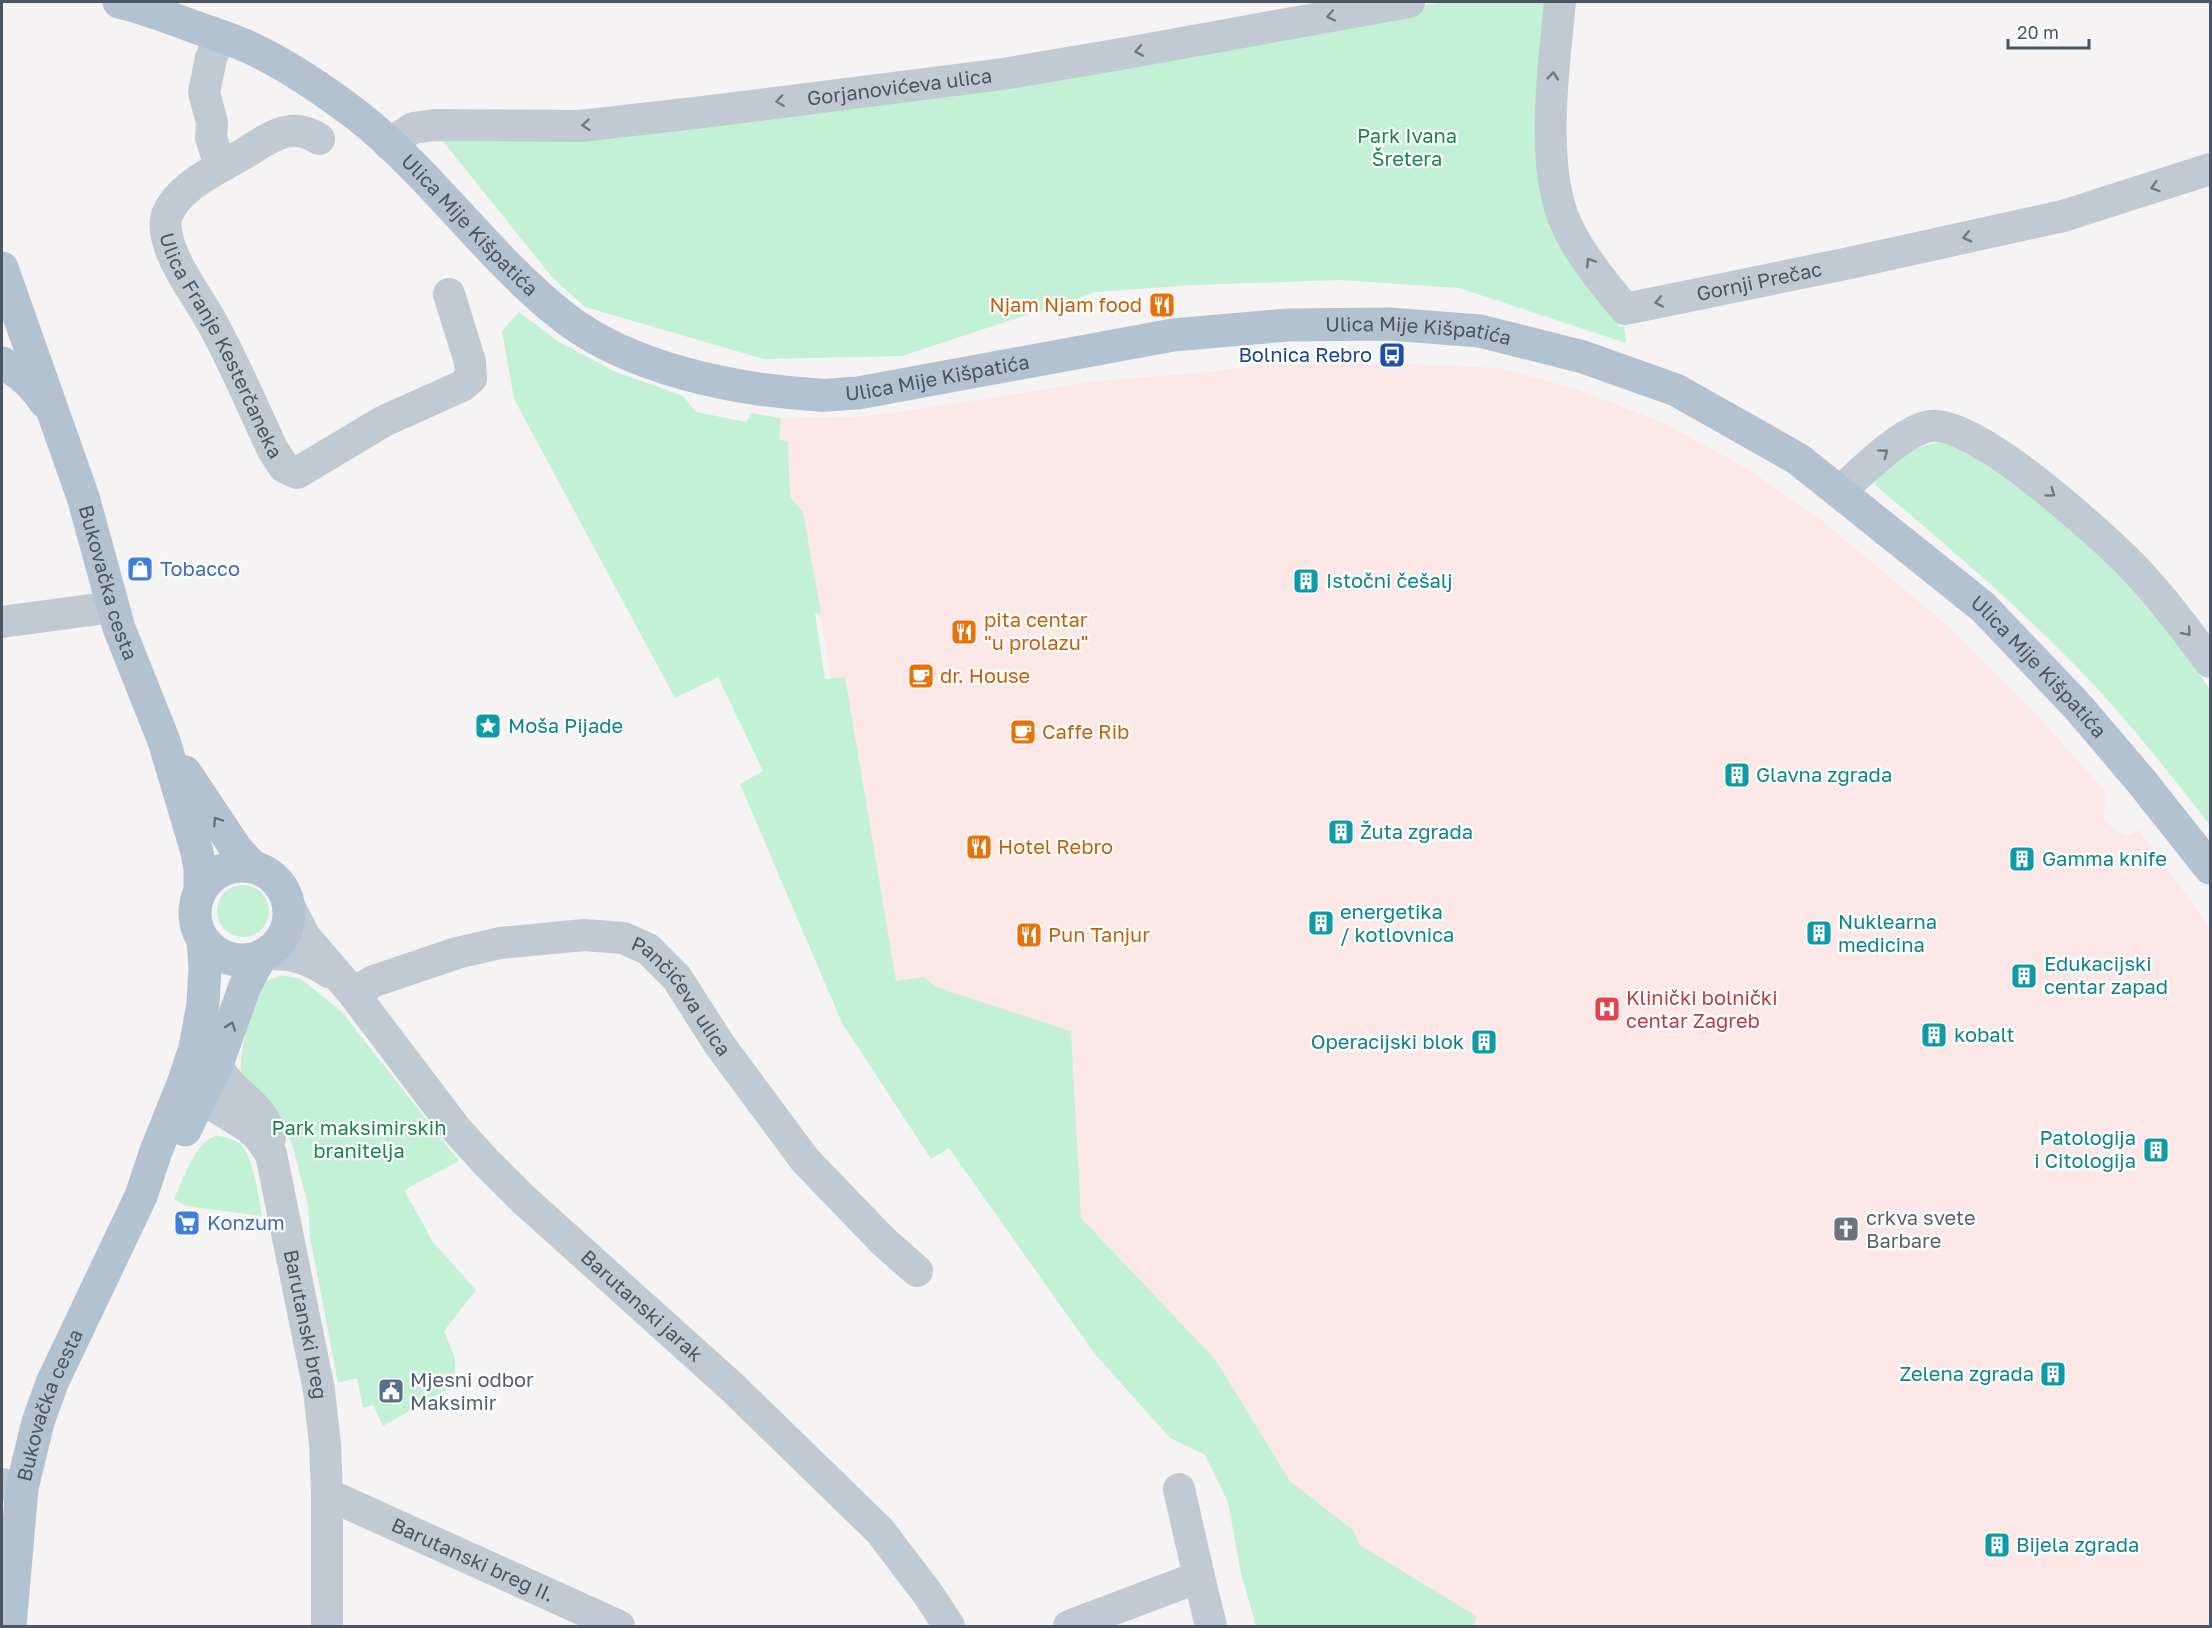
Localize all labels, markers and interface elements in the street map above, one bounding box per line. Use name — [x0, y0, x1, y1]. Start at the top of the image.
one-way arrow — [1326, 9, 1336, 22]
scale bar — [2008, 12, 2089, 50]
text: 20 m — [2017, 21, 2059, 43]
one-way arrow — [1134, 44, 1144, 57]
street label: Gorjanovićeva ulica — [806, 62, 993, 110]
one-way arrow — [1546, 71, 1559, 80]
one-way arrow — [775, 95, 784, 107]
one-way arrow — [582, 118, 591, 131]
park label: Park Ivana Šretera — [1357, 123, 1457, 170]
street label: Ulica Mije Kišpatića — [397, 148, 543, 300]
one-way arrow — [2150, 180, 2161, 192]
street label: Ulica Franje Kesterčaneka — [155, 230, 288, 463]
one-way arrow — [1963, 230, 1973, 243]
street label: Gornji Prečac — [1694, 256, 1824, 305]
one-way arrow — [1585, 258, 1597, 268]
restaurant icon: Njam Njam food — [1147, 290, 1177, 320]
place label: Njam Njam food — [989, 292, 1142, 316]
one-way arrow — [1655, 295, 1665, 308]
street label: Ulica Mije Kišpatića — [1325, 311, 1514, 349]
bus stop icon: Bolnica Rebro — [1377, 340, 1407, 370]
place label: Bolnica Rebro — [1238, 342, 1372, 366]
street label: Ulica Mije Kišpatića — [844, 349, 1031, 405]
one-way arrow — [1877, 449, 1888, 460]
one-way arrow — [2045, 486, 2056, 497]
street label: Bukovačka cesta — [75, 502, 144, 663]
shop icon: Tobacco — [125, 554, 155, 584]
place label: Tobacco — [160, 556, 240, 580]
building icon: Istočni češalj — [1291, 566, 1321, 596]
place label: Istočni češalj — [1326, 568, 1453, 592]
street label: Ulica Mije Kišpatića — [1967, 589, 2112, 742]
place label: pita centar "u prolazu" — [984, 607, 1089, 654]
restaurant icon: pita centar "u prolazu" — [949, 617, 979, 647]
one-way arrow — [2180, 625, 2191, 636]
cafe icon: dr. House — [906, 661, 936, 691]
place label: dr. House — [940, 663, 1030, 687]
place icon: Moša Pijade — [473, 711, 503, 741]
place label: Moša Pijade — [508, 713, 623, 737]
cafe icon: Caffe Rib — [1008, 717, 1038, 747]
place label: Caffe Rib — [1042, 719, 1129, 743]
building icon: Glavna zgrada — [1722, 760, 1752, 790]
place label: Glavna zgrada — [1756, 762, 1892, 786]
one-way arrow — [213, 817, 225, 827]
building icon: Žuta zgrada — [1326, 817, 1356, 847]
place label: Žuta zgrada — [1360, 819, 1473, 843]
restaurant icon: Hotel Rebro — [964, 832, 994, 862]
place label: Hotel Rebro — [998, 834, 1113, 858]
building icon: Gamma knife — [2007, 844, 2037, 874]
place label: Gamma knife — [2042, 846, 2167, 870]
place label: energetika / kotlovnica — [1340, 899, 1454, 946]
building icon: energetika / kotlovnica — [1306, 908, 1336, 938]
place label: Nuklearna medicina — [1838, 909, 1937, 956]
building icon: Nuklearna medicina — [1804, 918, 1834, 948]
restaurant icon: Pun Tanjur — [1014, 920, 1044, 950]
place label: Pun Tanjur — [1048, 922, 1150, 946]
street label: Pančićeva ulica — [628, 930, 737, 1060]
place label: Edukacijski centar zapad — [2044, 951, 2168, 998]
building icon: Edukacijski centar zapad — [2009, 961, 2039, 991]
place label: Klinički bolnički centar Zagreb — [1626, 985, 1778, 1032]
hospital icon: Klinički bolnički centar Zagreb — [1592, 994, 1622, 1024]
building icon: kobalt — [1919, 1020, 1949, 1050]
one-way arrow — [224, 1021, 237, 1032]
place label: kobalt — [1954, 1022, 2015, 1046]
building icon: Operacijski blok — [1469, 1027, 1499, 1057]
place label: Operacijski blok — [1311, 1029, 1464, 1053]
park label: Park maksimirskih branitelja — [272, 1115, 446, 1162]
place label: Patologija i Citologija — [2034, 1125, 2136, 1172]
building icon: Patologija i Citologija — [2141, 1135, 2171, 1165]
place label: crkva svete Barbare — [1866, 1205, 1976, 1252]
supermarket icon: Konzum — [172, 1208, 202, 1238]
place label: Konzum — [207, 1210, 285, 1234]
church icon: crkva svete Barbare — [1831, 1214, 1861, 1244]
street label: Barutanski jarak — [577, 1244, 708, 1366]
street label: Barutanski breg — [280, 1247, 333, 1400]
street label: Bukovačka cesta — [11, 1325, 87, 1484]
building icon: Zelena zgrada — [2038, 1359, 2068, 1389]
place label: Zelena zgrada — [1899, 1361, 2034, 1385]
place label: Mjesni odbor Maksimir — [410, 1367, 534, 1414]
public building icon: Mjesni odbor Maksimir — [376, 1376, 406, 1406]
street label: Barutanski breg II. — [388, 1512, 558, 1606]
building icon: Bijela zgrada — [1982, 1530, 2012, 1560]
place label: Bijela zgrada — [2016, 1532, 2139, 1556]

